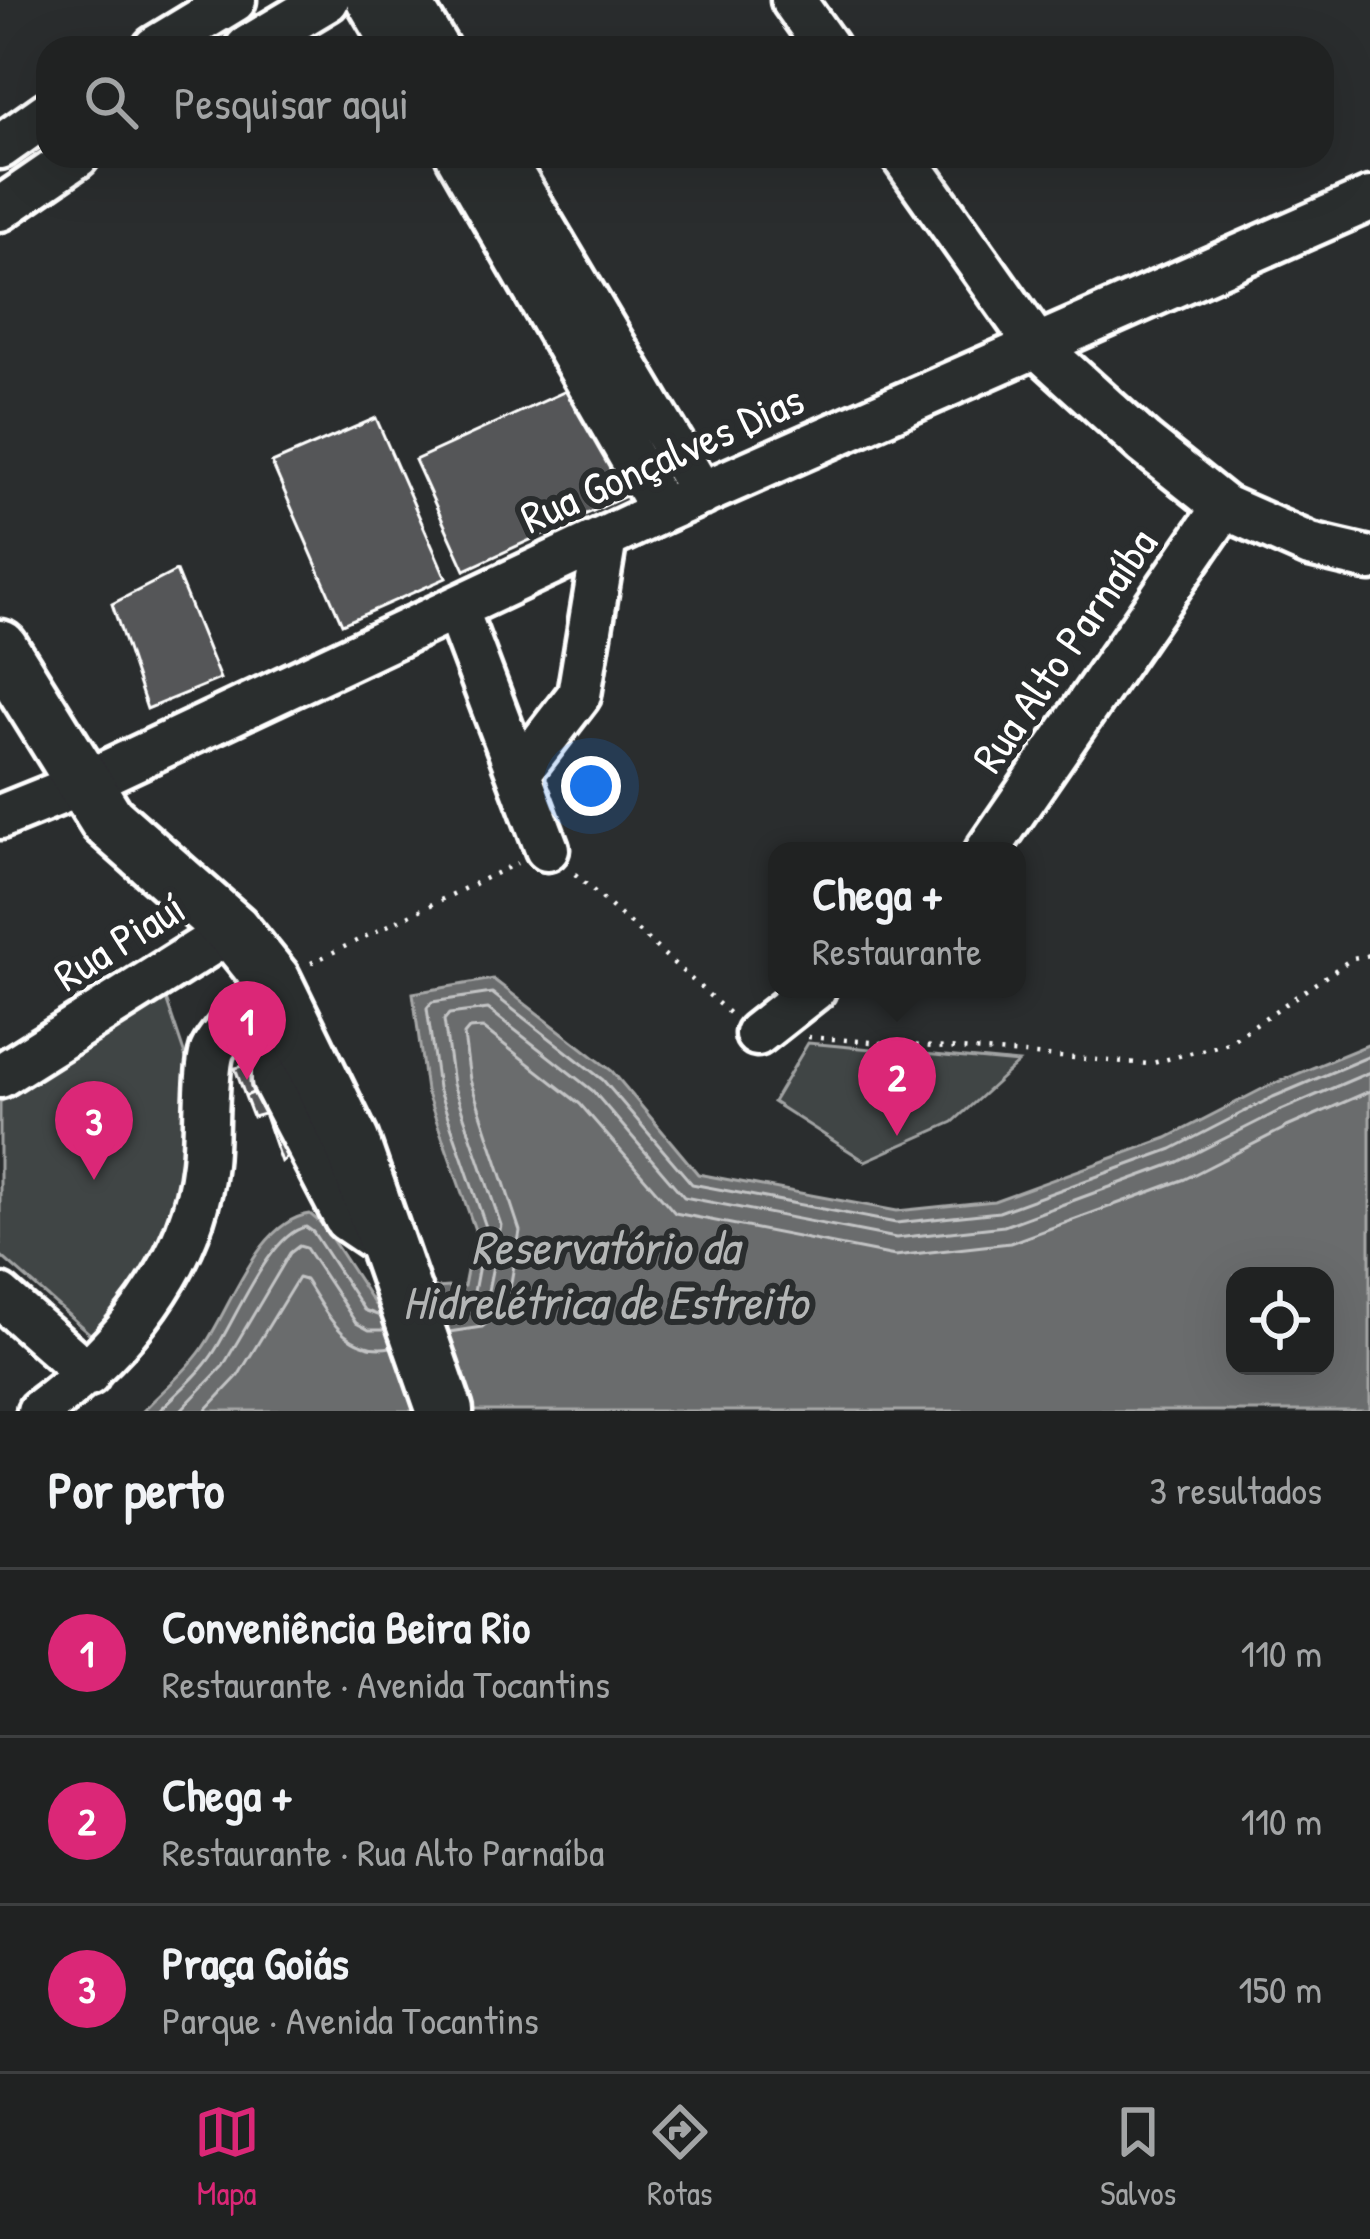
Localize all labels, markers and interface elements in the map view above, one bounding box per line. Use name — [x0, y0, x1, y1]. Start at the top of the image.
search box — [36, 36, 1334, 168]
icon: search — [78, 69, 144, 135]
text: Pesquisar aqui — [174, 72, 409, 133]
street label: Rua Gonçalves Dias — [511, 368, 813, 547]
street label: Rua Alto Parnaíba — [957, 515, 1170, 784]
your location — [561, 756, 621, 816]
popup — [768, 842, 1026, 998]
text: Chega + — [812, 863, 943, 924]
street label: Rua Piauí — [42, 877, 196, 1005]
text: Restaurante — [812, 924, 982, 977]
pin: 1 — [208, 981, 286, 1080]
pin: 2 — [858, 1037, 936, 1136]
pin: 3 — [55, 1081, 133, 1180]
water label: Reservatório da Hidrelétrica de Estreito — [403, 1214, 811, 1334]
map controls — [1226, 1267, 1334, 1375]
button: locate — [1226, 1267, 1334, 1375]
text: Por perto — [48, 1455, 224, 1524]
text: 3 resultados — [1149, 1463, 1322, 1516]
text: Conveniência Beira Rio — [162, 1596, 530, 1657]
text: 1 — [80, 1626, 94, 1679]
text: 110 m — [1241, 1626, 1322, 1679]
text: Restaurante · Avenida Tocantins — [162, 1657, 610, 1710]
text: Chega + — [162, 1764, 293, 1825]
text: 2 — [78, 1794, 96, 1847]
text: 110 m — [1241, 1794, 1322, 1847]
text: Restaurante · Rua Alto Parnaíba — [162, 1825, 604, 1878]
text: Praça Goiás — [162, 1932, 349, 1993]
text: 3 — [78, 1962, 96, 2015]
text: 150 m — [1238, 1962, 1322, 2015]
text: Parque · Avenida Tocantins — [162, 1993, 539, 2046]
tab: Mapa — [194, 2099, 260, 2215]
tab: Rotas — [647, 2099, 713, 2215]
tab: Salvos — [1100, 2099, 1176, 2215]

